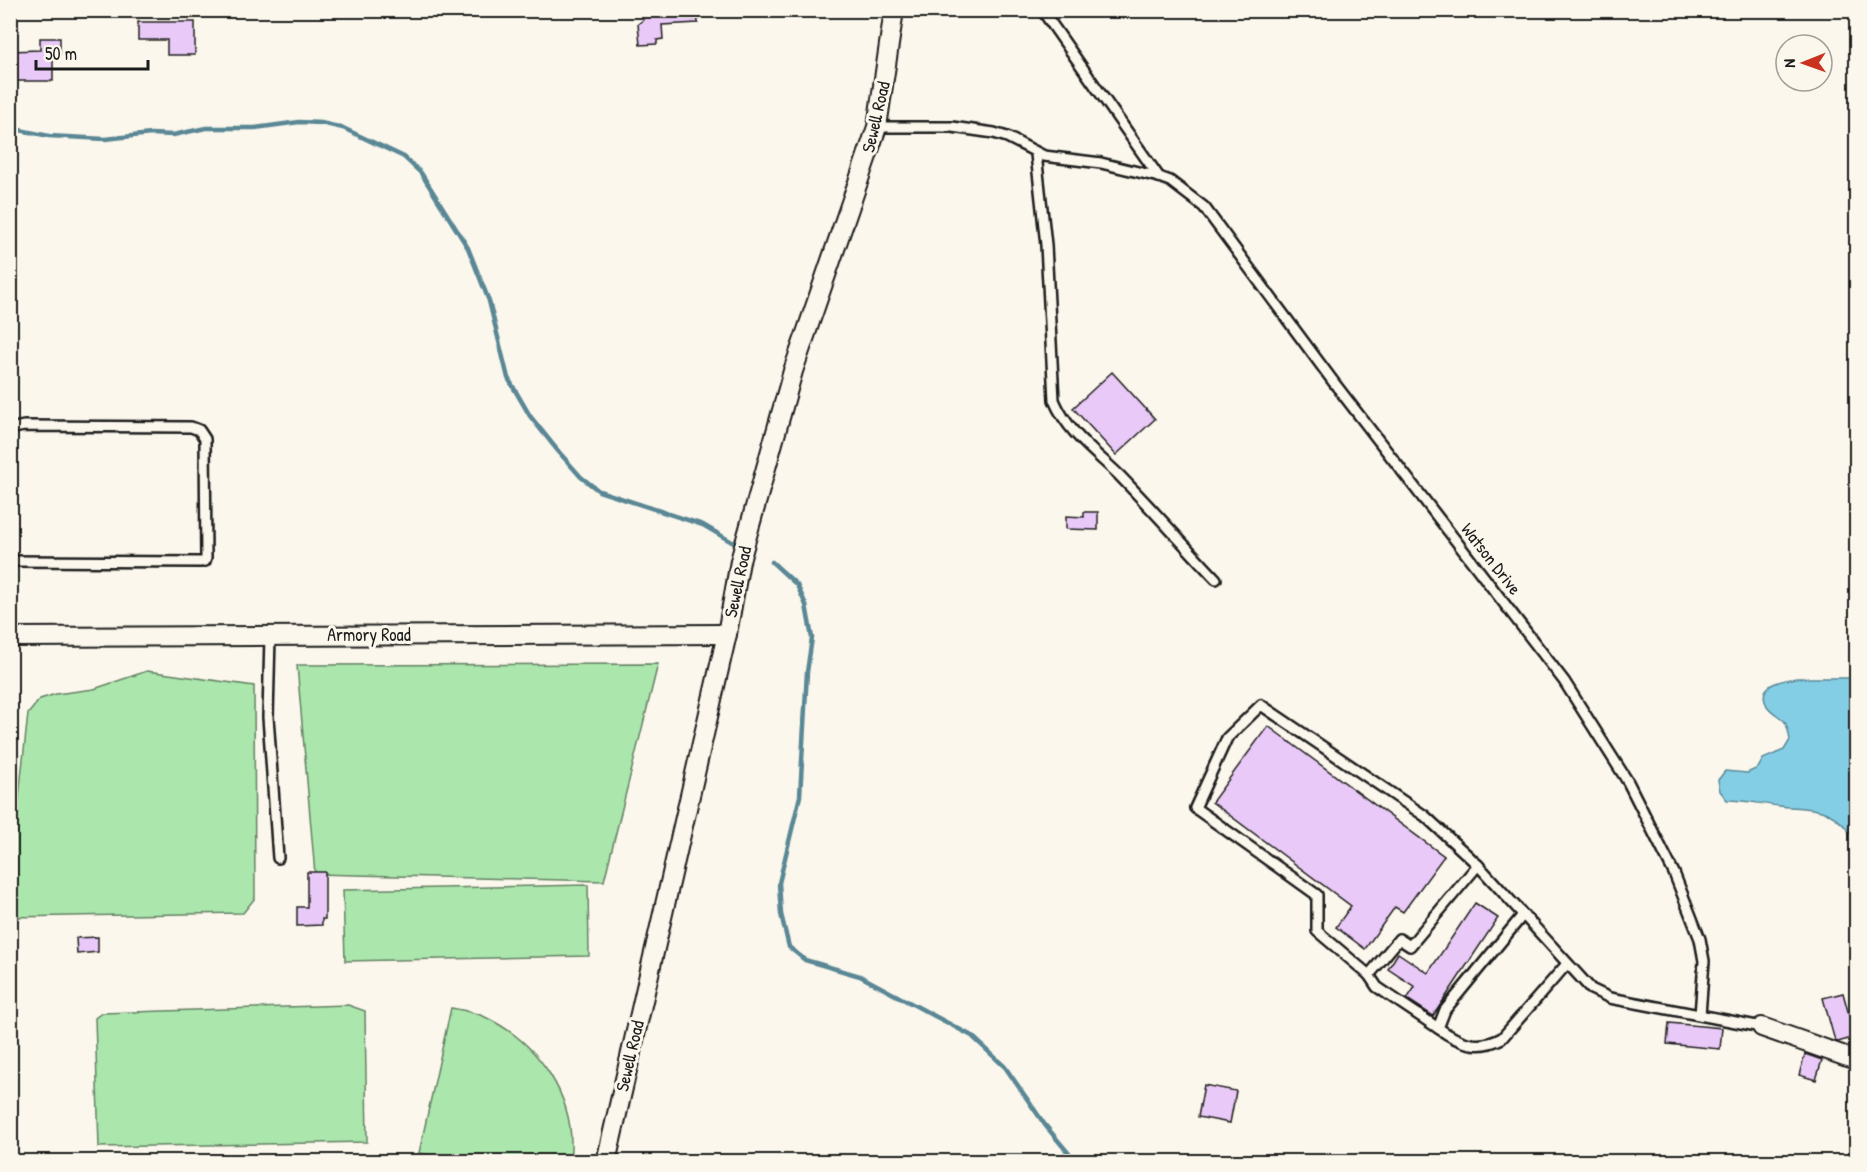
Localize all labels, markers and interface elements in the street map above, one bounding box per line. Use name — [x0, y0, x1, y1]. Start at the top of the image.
scale bar — [36, 33, 148, 71]
north arrow — [1774, 33, 1834, 93]
text: 50 m — [45, 41, 77, 66]
text: N — [1778, 58, 1800, 68]
street label: Sewell Road — [855, 79, 896, 155]
street label: Watson Drive — [1455, 518, 1527, 600]
street label: Sewell Road — [718, 544, 757, 620]
street label: Armory Road — [327, 622, 411, 647]
street label: Sewell Road — [609, 1018, 650, 1094]

